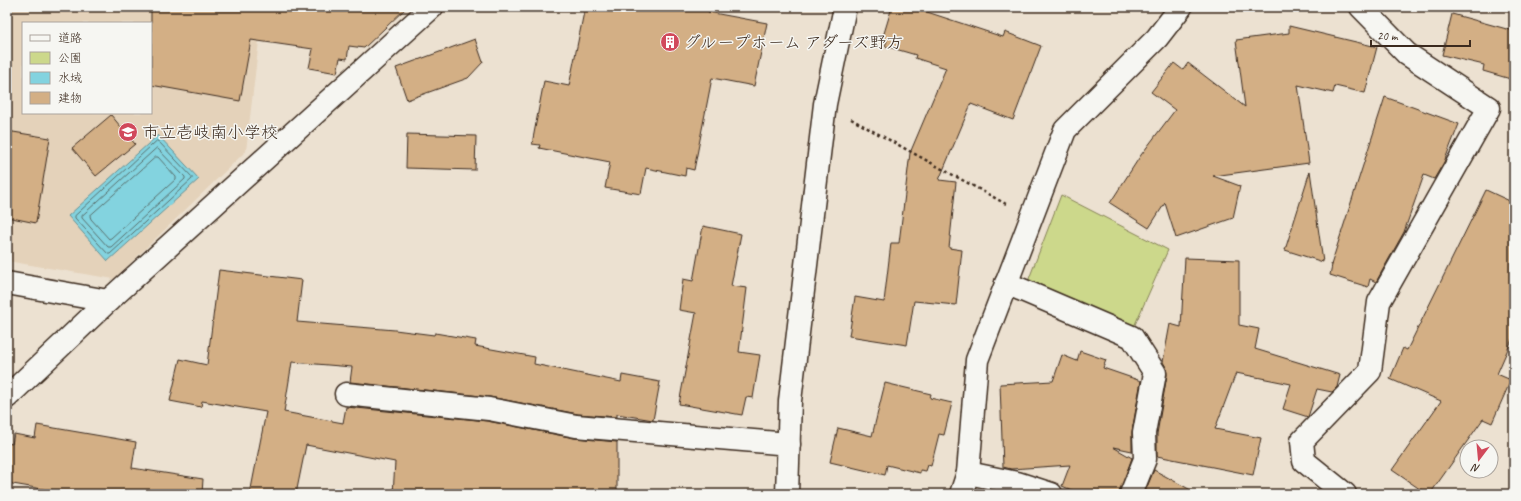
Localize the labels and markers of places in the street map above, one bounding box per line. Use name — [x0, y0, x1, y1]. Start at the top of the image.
building icon: グループホーム アダーズ野方 — [659, 31, 681, 53]
place label: グループホーム アダーズ野方 — [684, 32, 903, 53]
school or university icon: 市立壱岐南小学校 — [117, 121, 139, 143]
place label: 市立壱岐南小学校 — [142, 122, 278, 143]

